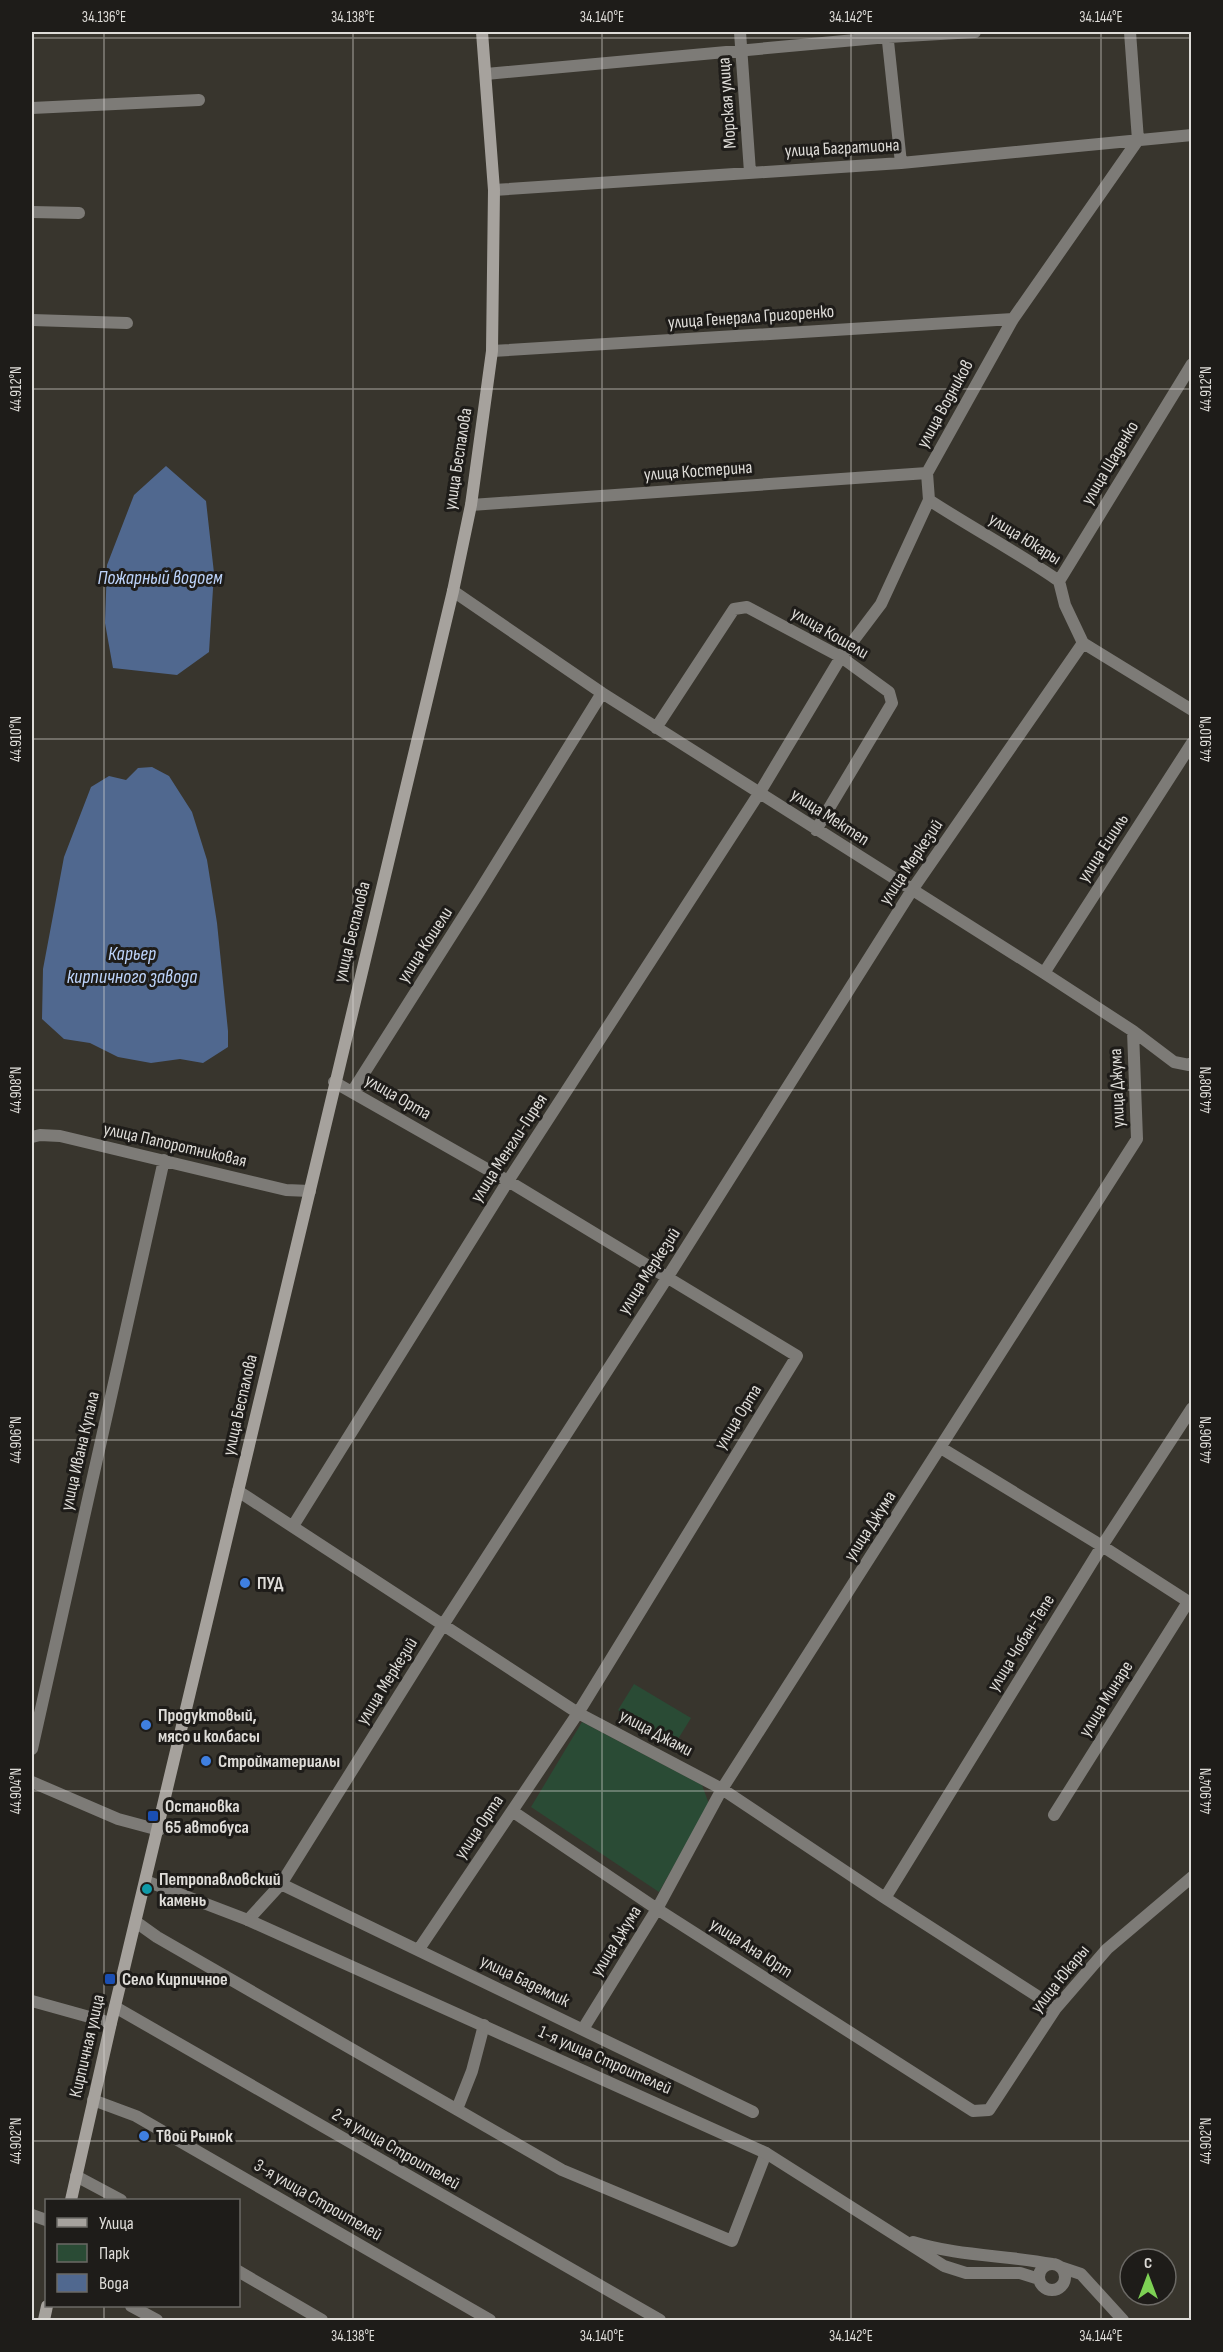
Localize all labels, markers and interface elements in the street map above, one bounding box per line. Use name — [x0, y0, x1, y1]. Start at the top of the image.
text: 34.136°E — [82, 8, 126, 27]
text: 34.138°E — [331, 8, 375, 27]
text: 34.140°E — [580, 8, 624, 27]
text: 34.142°E — [829, 8, 873, 27]
text: 34.144°E — [1079, 8, 1123, 27]
street label: Морская улица — [713, 57, 741, 149]
street label: улица Багратиона — [784, 135, 900, 161]
street label: улица Генерала Григоренко — [667, 301, 835, 333]
street label: улица Водников — [912, 356, 978, 452]
text: 44.912°N — [7, 366, 26, 412]
text: 44.912°N — [1197, 366, 1216, 412]
street label: улица Беспалова — [440, 406, 476, 512]
street label: улица Щаденко — [1077, 417, 1143, 509]
street label: улица Костерина — [643, 457, 753, 485]
street label: улица Юкары — [985, 509, 1065, 569]
water label: Пожарный водоем — [97, 566, 223, 590]
street label: улица Кошели — [788, 602, 872, 664]
text: 44.910°N — [7, 716, 26, 762]
text: 44.910°N — [1197, 716, 1216, 762]
street label: улица Мектеп — [787, 784, 873, 850]
street label: улица Ешиль — [1073, 810, 1133, 886]
street label: улица Меркезий — [875, 815, 947, 909]
street label: улица Беспалова — [329, 879, 375, 985]
street label: улица Кошели — [393, 903, 457, 987]
water label: Карьер кирпичного завода — [67, 942, 197, 989]
street label: улица Джума — [1105, 1048, 1129, 1128]
text: 44.908°N — [7, 1067, 26, 1113]
text: 44.908°N — [1197, 1067, 1216, 1113]
street label: улица Орта — [361, 1070, 435, 1124]
street label: улица Менгли-Гирея — [466, 1090, 552, 1206]
street label: улица Папоротниковая — [101, 1118, 249, 1172]
street label: улица Меркезий — [613, 1224, 685, 1318]
street label: улица Беспалова — [218, 1352, 262, 1458]
street label: улица Орта — [710, 1381, 766, 1453]
street label: улица Ивана Купала — [56, 1389, 104, 1513]
text: 44.906°N — [7, 1416, 26, 1464]
text: 44.906°N — [1197, 1416, 1216, 1464]
street label: улица Джума — [840, 1487, 900, 1565]
place label: ПУД — [257, 1573, 284, 1594]
marker: ПУД — [238, 1576, 252, 1590]
street label: улица Чобан-Тепе — [983, 1591, 1059, 1695]
street label: улица Меркезий — [352, 1634, 422, 1728]
street label: улица Минаре — [1074, 1657, 1138, 1741]
place label: Продуктовый, мясо и колбасы — [158, 1705, 260, 1747]
street label: улица Джами — [616, 1705, 696, 1761]
marker: Продуктовый, мясо и колбасы — [139, 1718, 153, 1732]
place label: Стройматериалы — [218, 1751, 340, 1772]
marker: Стройматериалы — [199, 1754, 213, 1768]
text: 44.904°N — [7, 1768, 26, 1814]
text: 44.904°N — [1197, 1768, 1216, 1814]
street label: улица Орта — [450, 1791, 508, 1863]
place label: Остановка 65 автобуса — [165, 1796, 249, 1838]
marker: Остановка 65 автобуса — [146, 1809, 160, 1823]
place label: Петропавловский камень — [159, 1869, 281, 1911]
marker: Петропавловский камень — [140, 1882, 154, 1896]
street label: улица Джума — [586, 1902, 646, 1980]
street label: улица Ана Юрт — [706, 1913, 796, 1983]
street label: улица Юкары — [1026, 1941, 1094, 2017]
street label: улица Бадемлик — [477, 1950, 573, 2012]
place label: Село Кирпичное — [122, 1969, 228, 1990]
marker: Село Кирпичное — [103, 1972, 117, 1986]
street label: Кирпичная улица — [65, 1992, 109, 2100]
street label: 1-я улица Строителей — [535, 2021, 675, 2099]
street label: 2-я улица Строителей — [328, 2104, 464, 2194]
text: 44.902°N — [7, 2118, 26, 2164]
text: 44.902°N — [1197, 2118, 1216, 2164]
place label: Твой Рынок — [156, 2126, 233, 2147]
marker: Твой Рынок — [137, 2129, 151, 2143]
street label: 3-я улица Строителей — [250, 2155, 386, 2245]
legend — [45, 2199, 240, 2307]
text: Улица — [99, 2213, 134, 2234]
text: Парк — [99, 2243, 130, 2264]
north arrow — [1118, 2247, 1178, 2307]
text: С — [1144, 2254, 1152, 2273]
text: Вода — [99, 2273, 129, 2294]
text: 34.138°E — [331, 2327, 375, 2346]
text: 34.140°E — [580, 2327, 624, 2346]
text: 34.142°E — [829, 2327, 873, 2346]
text: 34.144°E — [1079, 2327, 1123, 2346]

